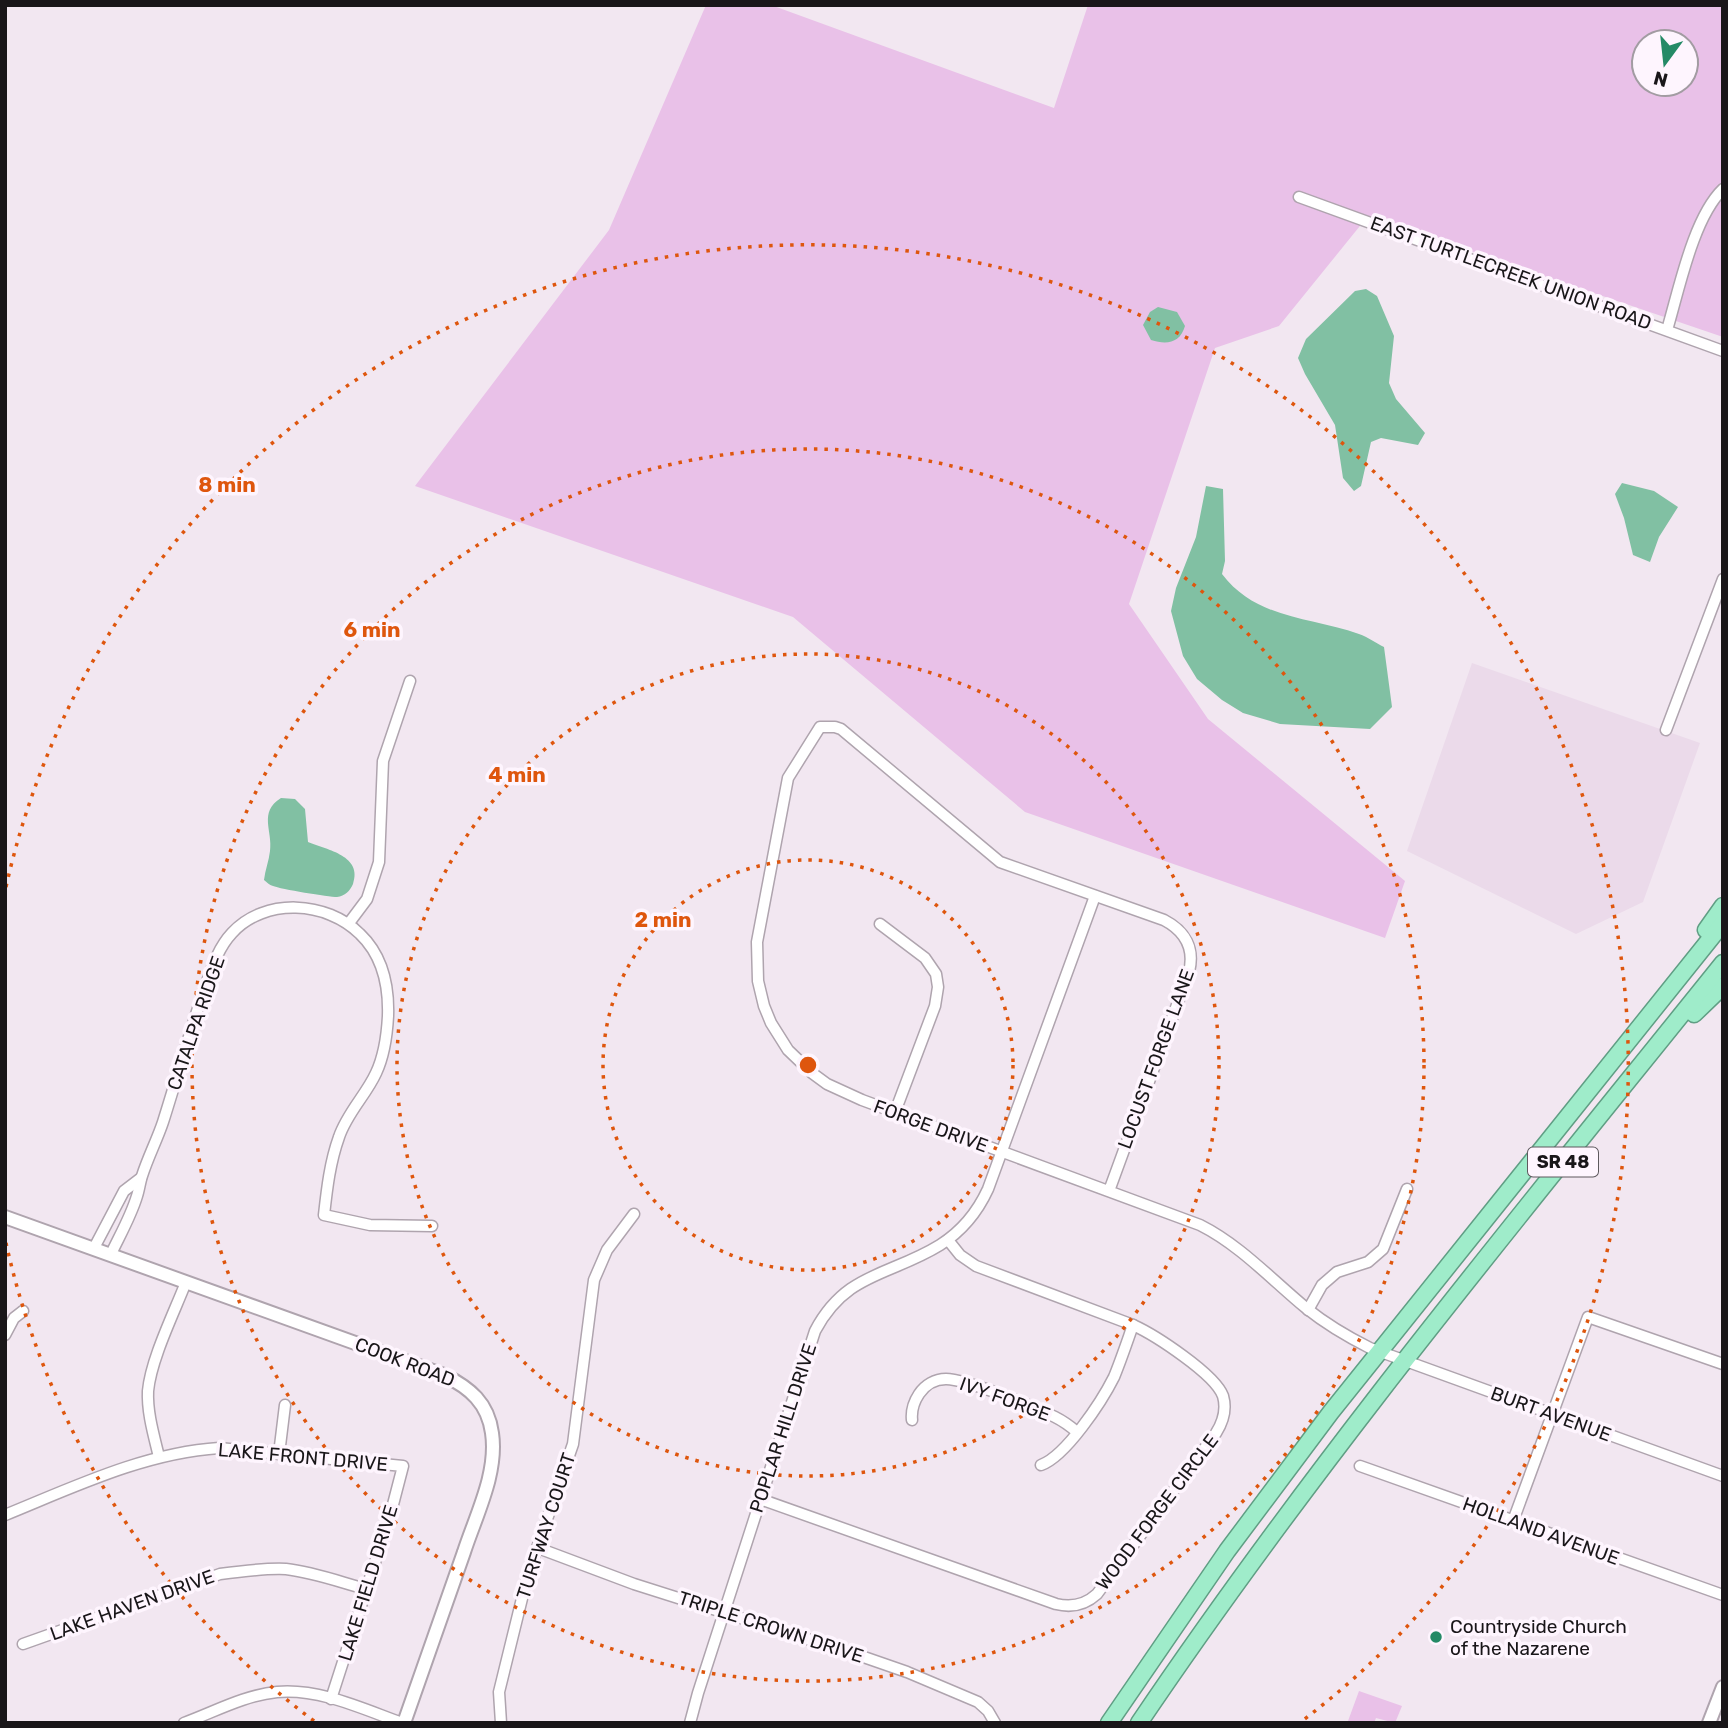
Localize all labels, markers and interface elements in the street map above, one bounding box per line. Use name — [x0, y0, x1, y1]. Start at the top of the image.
north arrow — [1630, 28, 1700, 98]
text: N — [1651, 66, 1670, 92]
street label: EAST TURTLECREEK UNION ROAD — [1367, 211, 1655, 335]
text: 8 min — [198, 472, 256, 497]
text: 6 min — [344, 617, 400, 642]
text: 4 min — [488, 762, 546, 787]
text: 2 min — [635, 907, 691, 932]
street label: CATALPA RIDGE — [162, 953, 230, 1093]
street label: LOCUST FORGE LANE — [1113, 966, 1199, 1152]
centre of rings — [796, 1053, 820, 1077]
street label: FORGE DRIVE — [871, 1095, 991, 1157]
road number: SR 48 — [1528, 1148, 1598, 1176]
street label: COOK ROAD — [352, 1332, 458, 1392]
street label: POPLAR HILL DRIVE — [745, 1340, 821, 1516]
street label: IVY FORGE — [957, 1372, 1053, 1426]
street label: BURT AVENUE — [1487, 1382, 1615, 1446]
street label: WOOD FORGE CIRCLE — [1091, 1430, 1223, 1594]
street label: LAKE FRONT DRIVE — [217, 1438, 389, 1476]
street label: TURFWAY COURT — [512, 1450, 580, 1602]
street label: HOLLAND AVENUE — [1460, 1492, 1622, 1570]
street label: LAKE FIELD DRIVE — [333, 1502, 403, 1664]
street label: LAKE HAVEN DRIVE — [47, 1565, 217, 1645]
street label: TRIPLE CROWN DRIVE — [676, 1586, 866, 1668]
place label: Countryside Church of the Nazarene — [1450, 1615, 1627, 1660]
marker: Countryside Church of the Nazarene — [1428, 1629, 1444, 1645]

